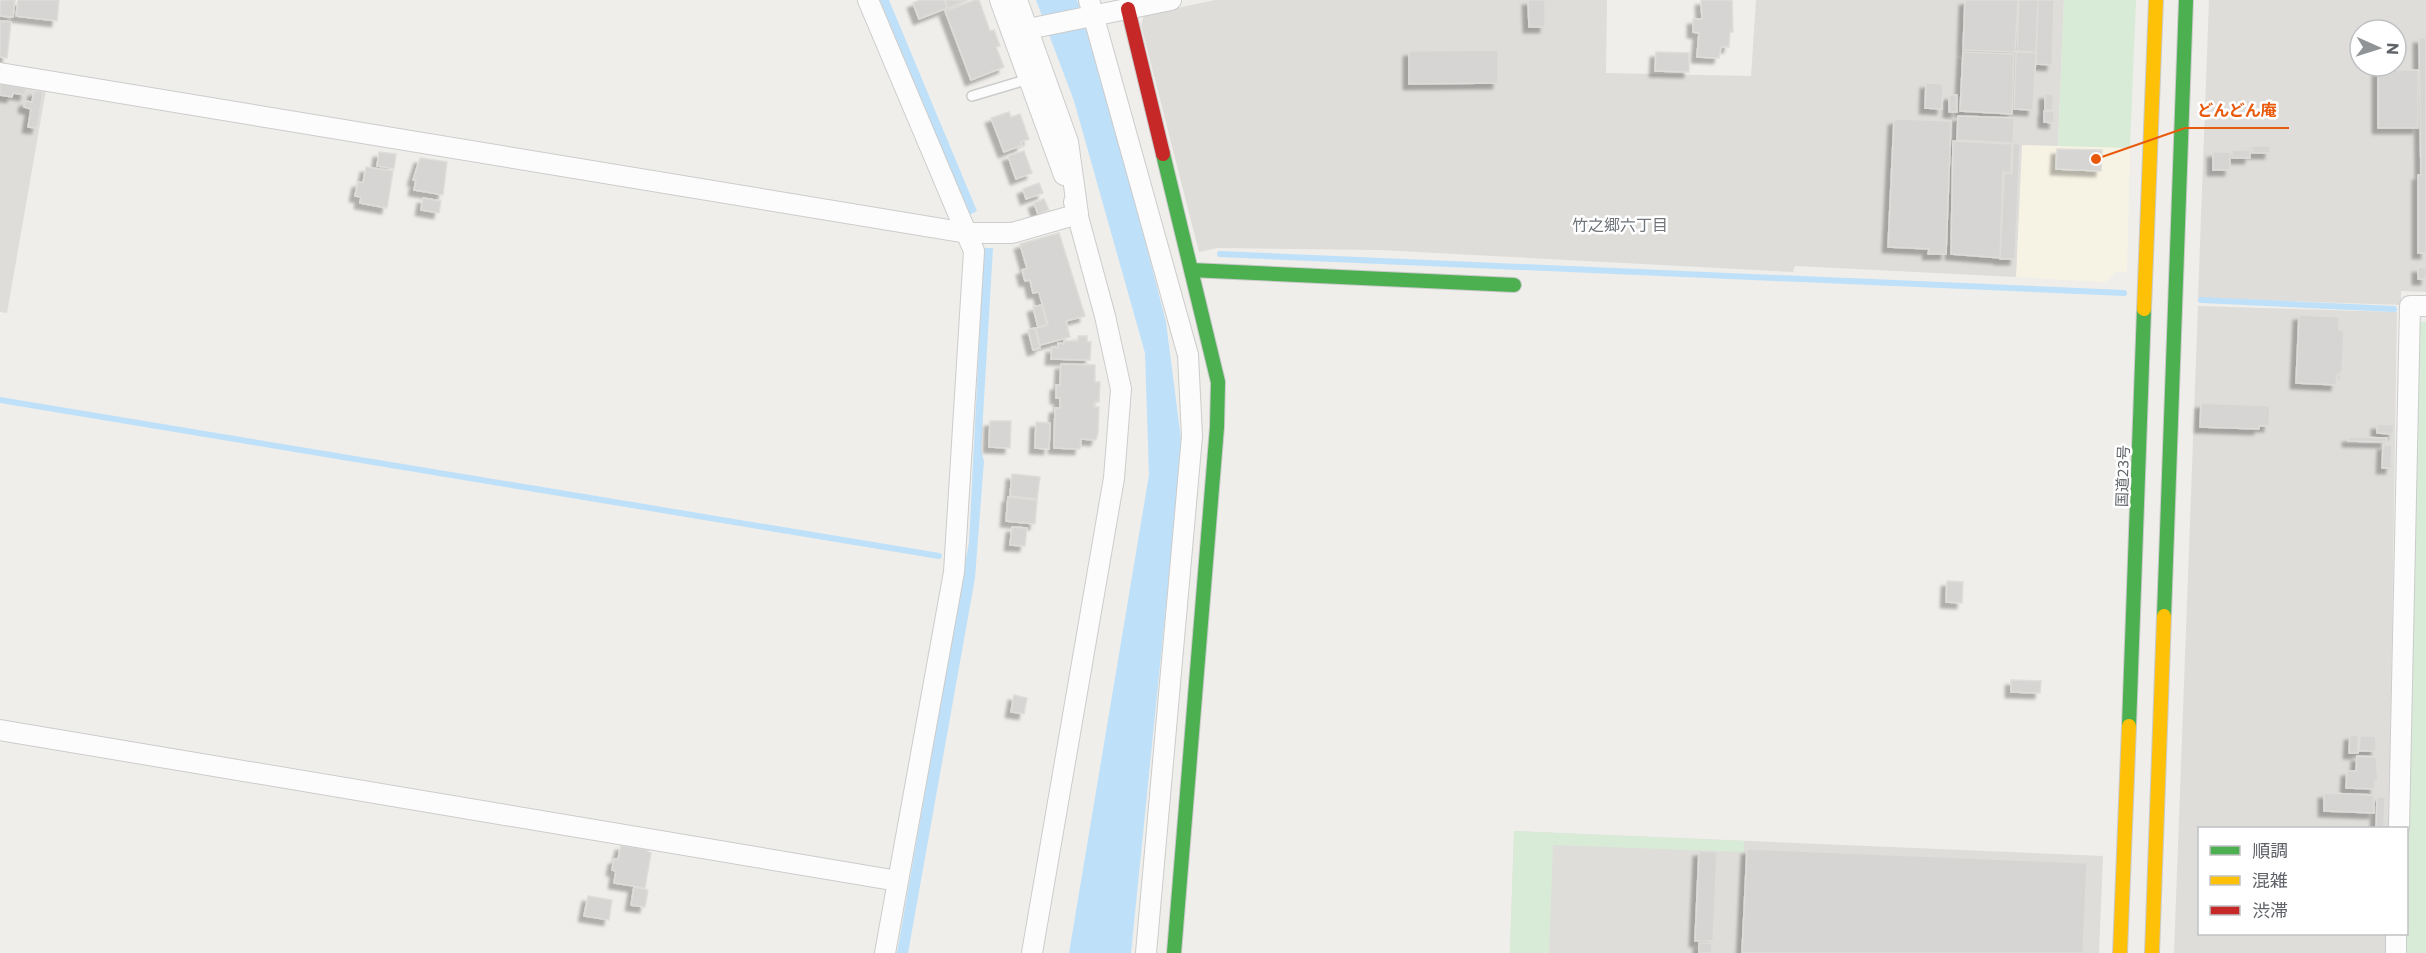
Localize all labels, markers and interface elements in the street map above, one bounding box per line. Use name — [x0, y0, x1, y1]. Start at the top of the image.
north arrow — [2348, 18, 2408, 78]
text: N — [2384, 42, 2403, 55]
callout: どんどん庵 — [2185, 94, 2289, 128]
text: どんどん庵 — [2197, 100, 2277, 119]
district label: 竹之郷六丁目 — [1572, 215, 1668, 234]
street label: 国道23号 — [2112, 445, 2132, 507]
legend — [2198, 827, 2408, 935]
text: 順調 — [2252, 839, 2288, 861]
text: 混雑 — [2252, 869, 2288, 891]
text: 渋滞 — [2252, 899, 2288, 921]

